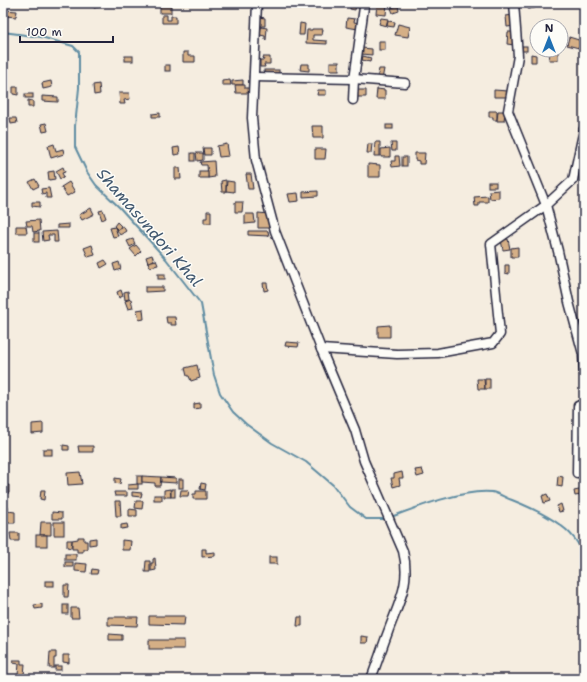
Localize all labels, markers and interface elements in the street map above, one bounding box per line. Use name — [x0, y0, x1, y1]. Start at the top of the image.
scale bar — [20, 18, 113, 44]
north arrow — [529, 18, 569, 58]
text: N — [545, 21, 554, 36]
text: 100 m — [26, 24, 62, 40]
water label: Shamasundori Khal — [92, 164, 207, 291]

